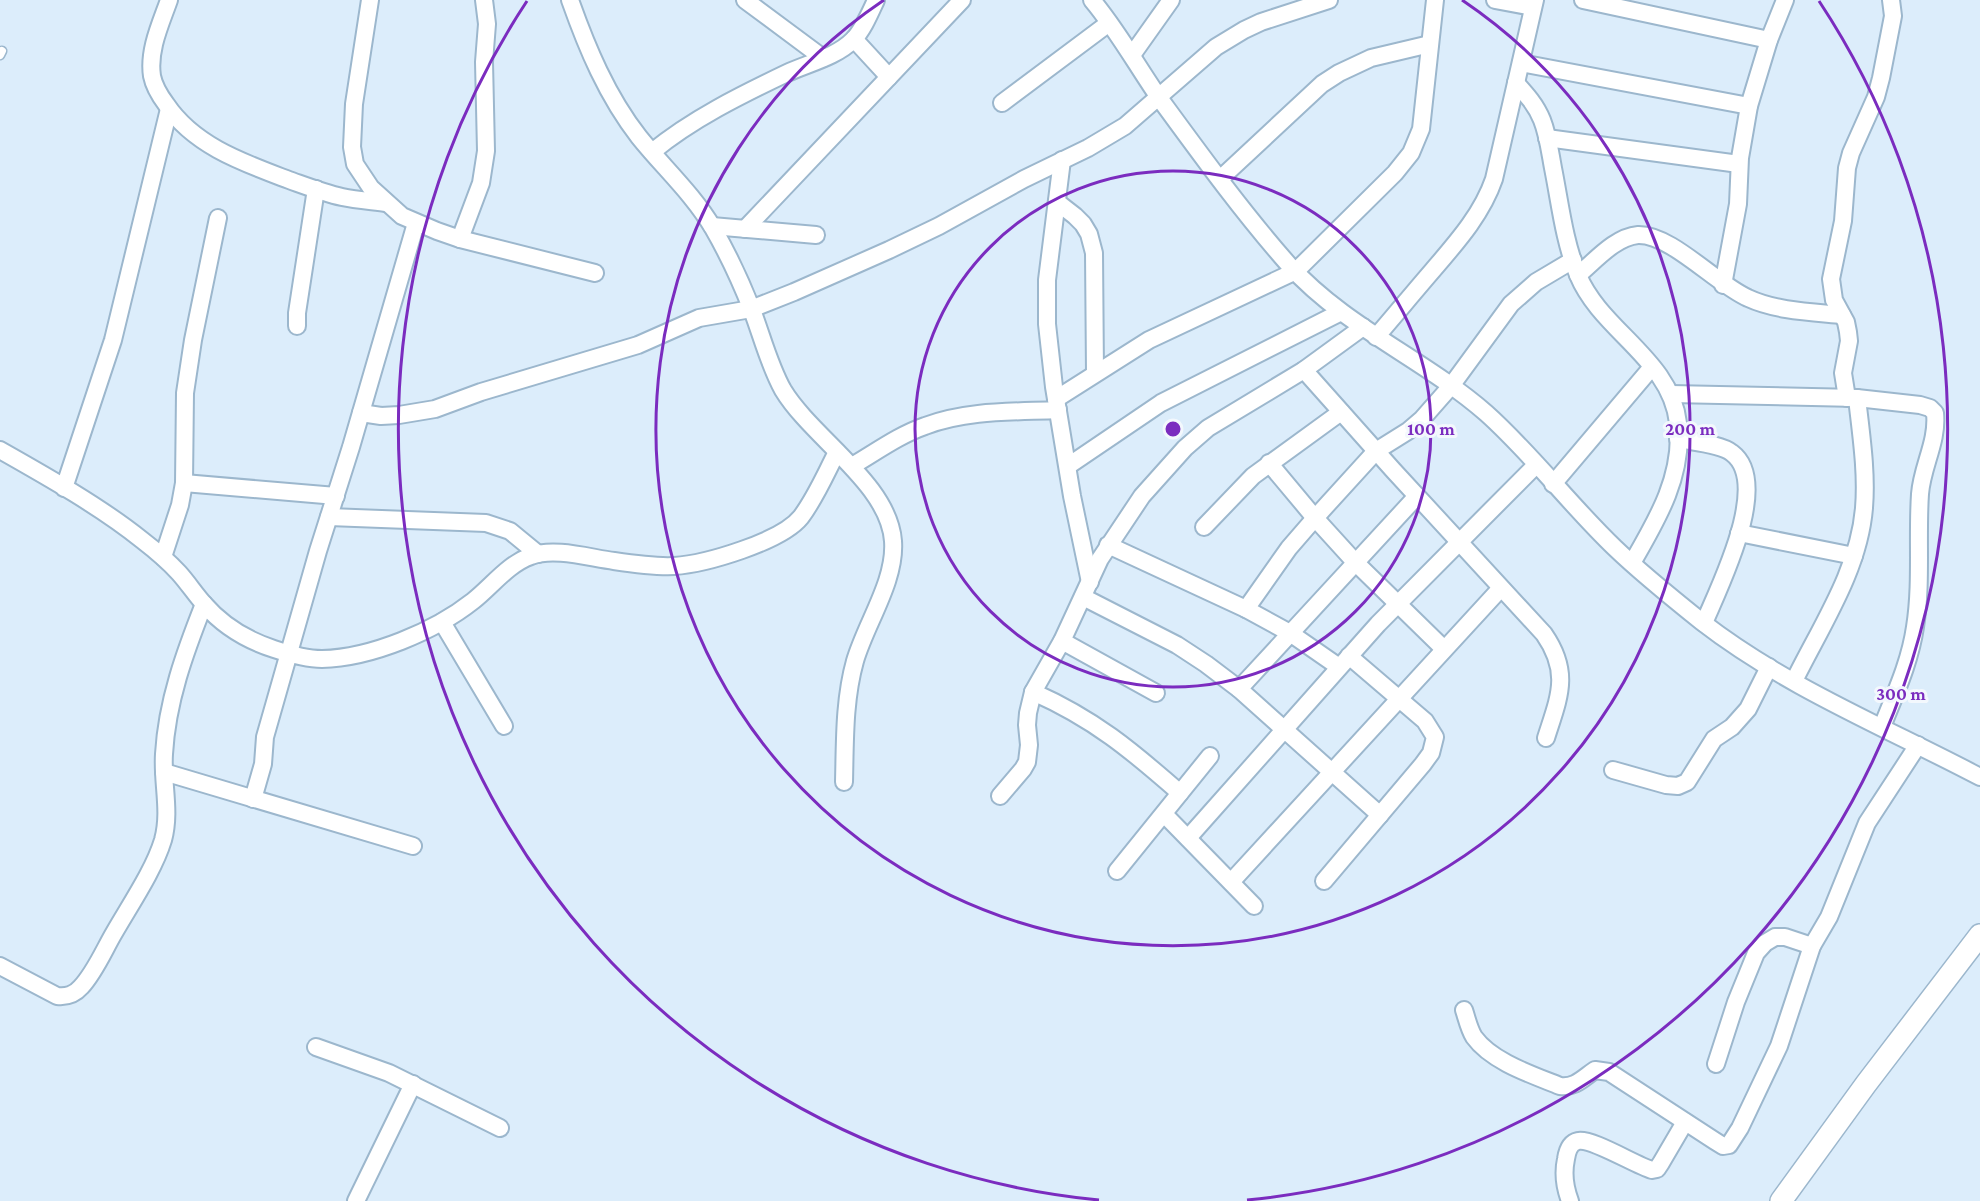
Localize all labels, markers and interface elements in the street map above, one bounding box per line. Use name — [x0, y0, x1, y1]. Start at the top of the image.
centre of rings — [1163, 419, 1183, 439]
text: 100 m — [1407, 419, 1455, 439]
text: 200 m — [1665, 419, 1716, 439]
text: 300 m — [1876, 684, 1926, 704]

